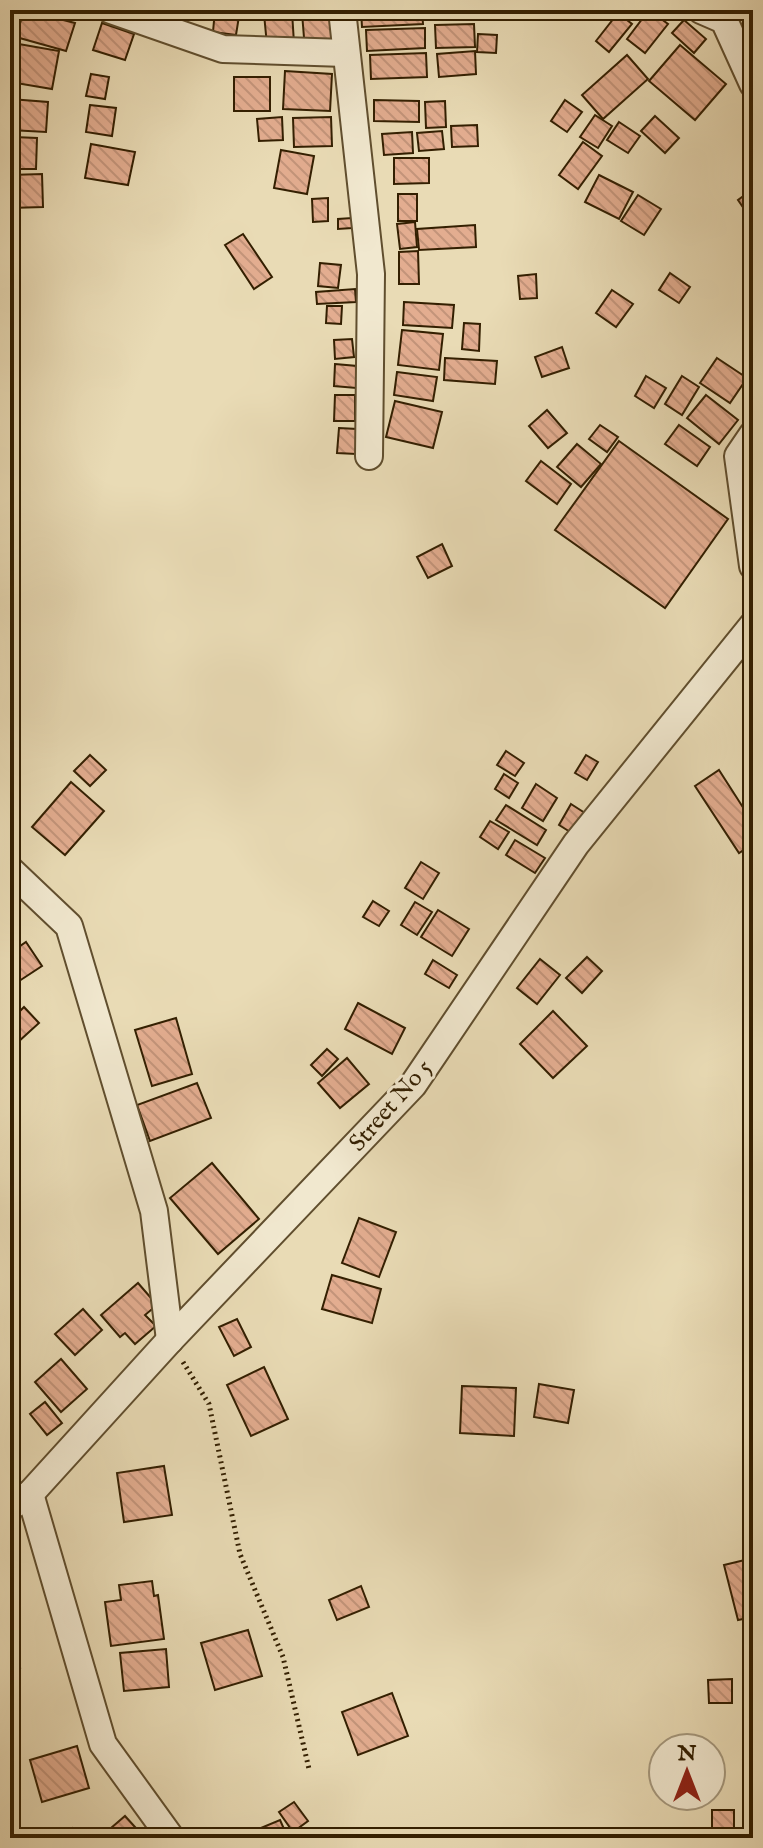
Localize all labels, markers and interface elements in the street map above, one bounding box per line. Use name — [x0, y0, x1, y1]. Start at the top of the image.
street label: Street No 5 — [343, 1053, 440, 1158]
north arrow — [647, 1732, 727, 1812]
text: N — [676, 1740, 697, 1768]

